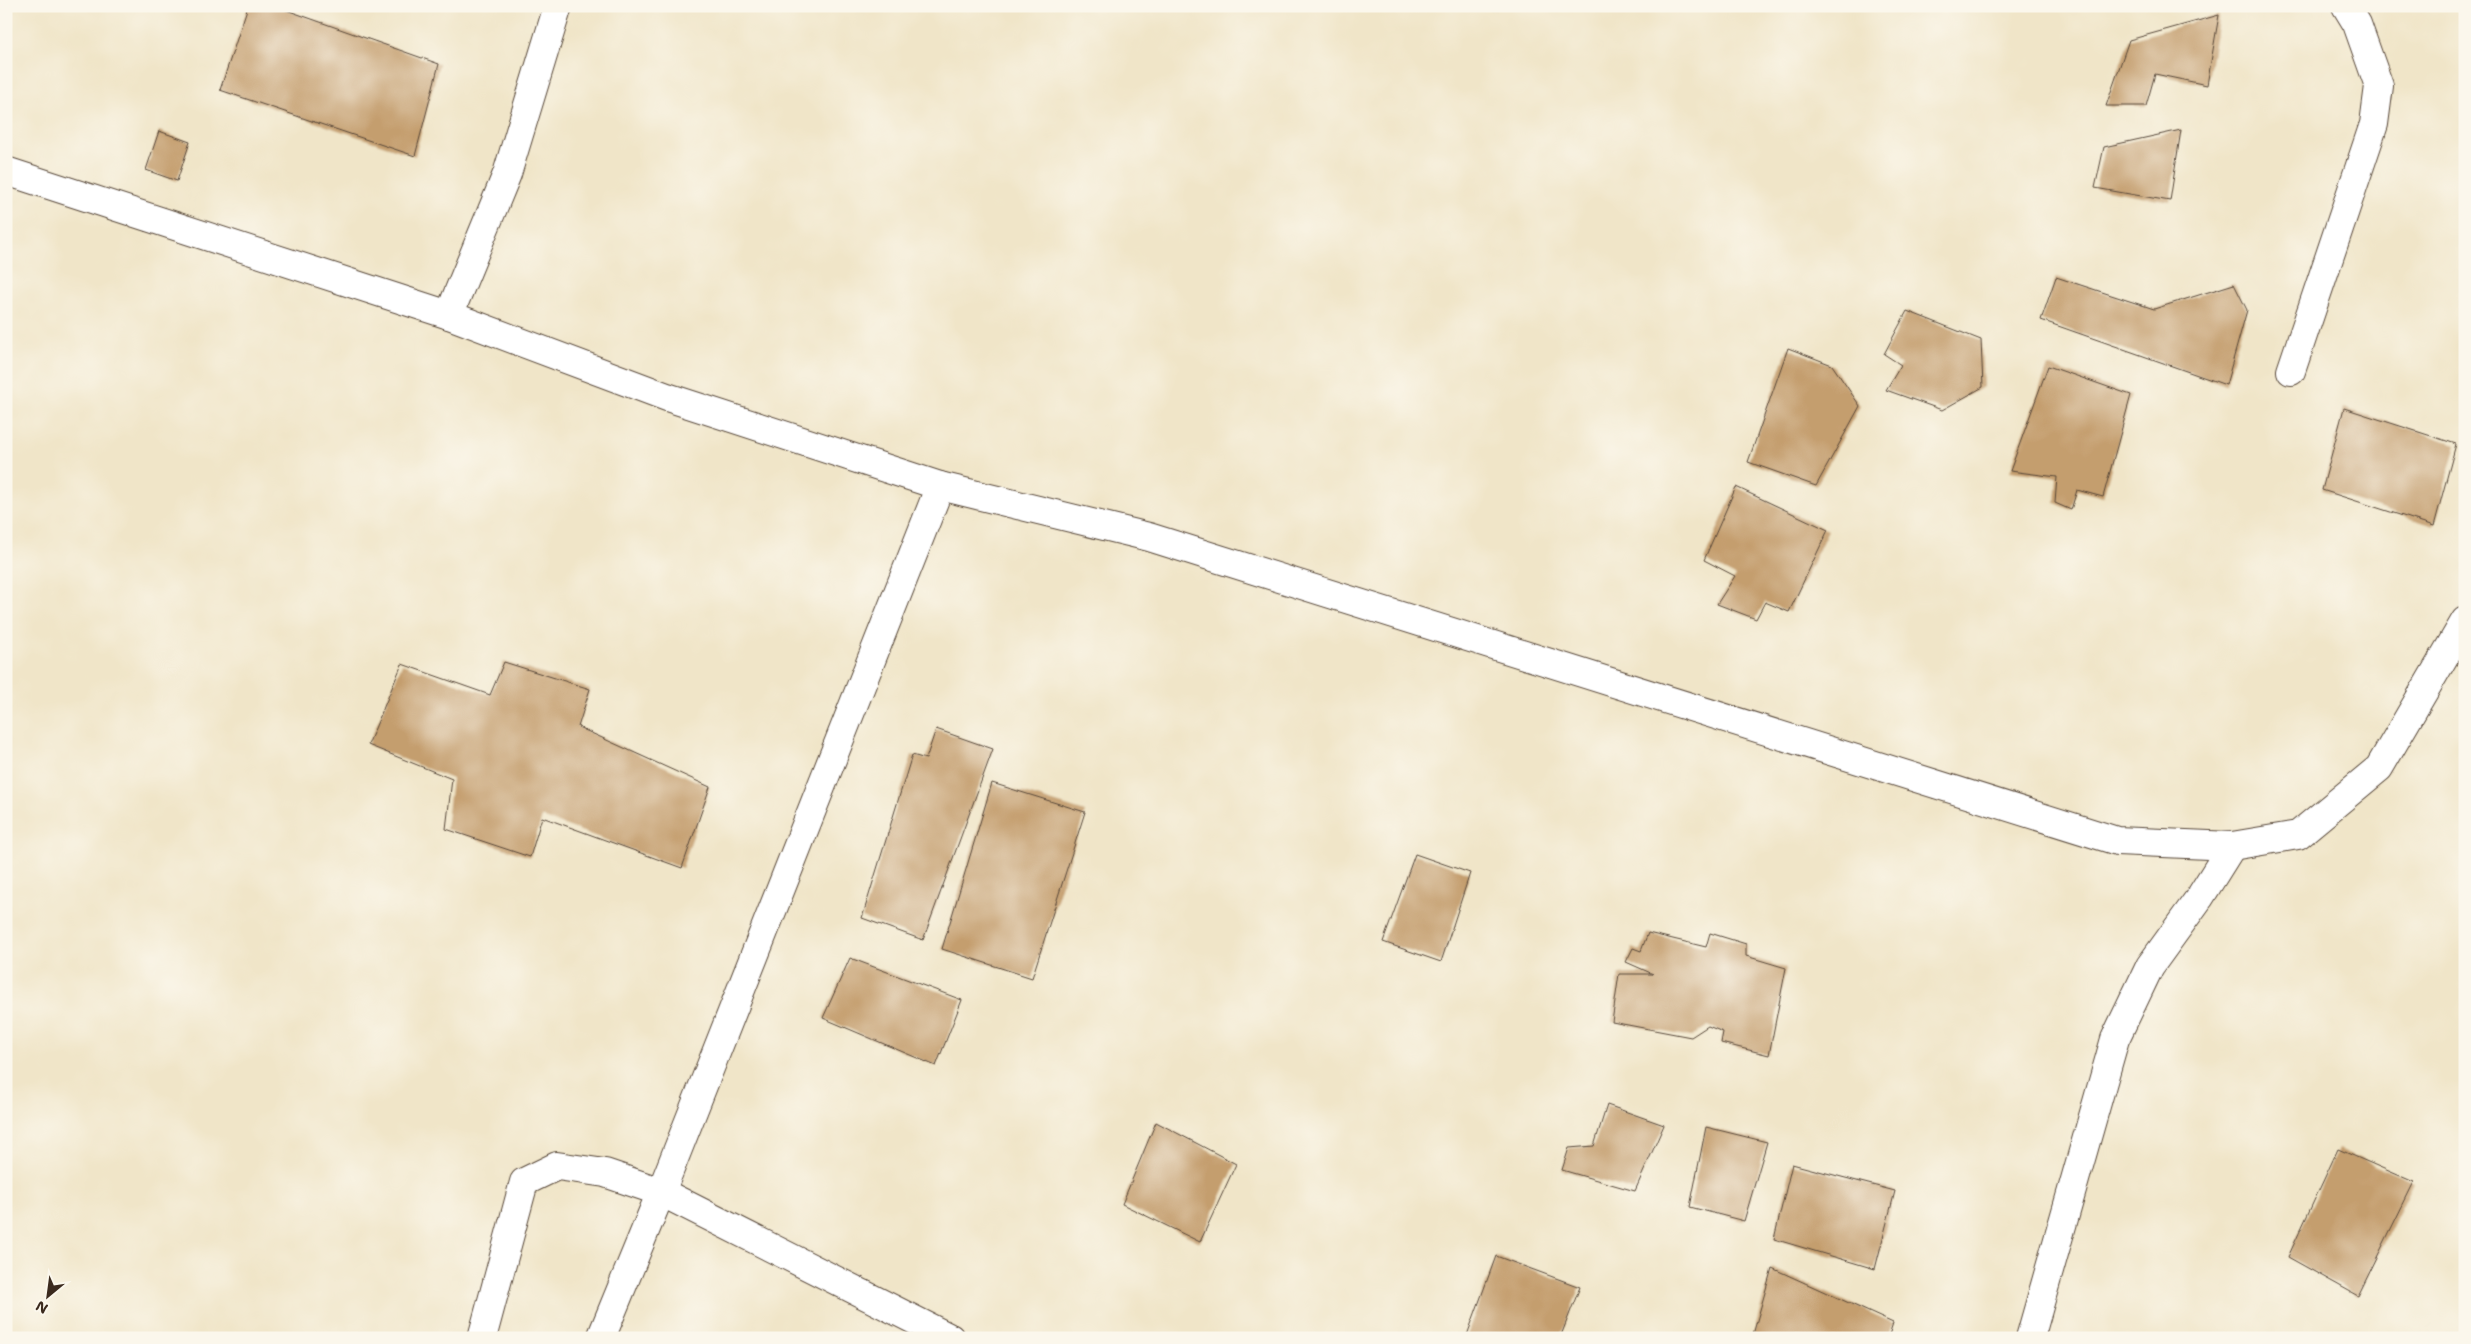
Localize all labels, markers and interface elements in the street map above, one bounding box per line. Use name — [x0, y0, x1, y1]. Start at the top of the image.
north arrow — [22, 1272, 72, 1322]
text: N — [32, 1297, 51, 1318]

